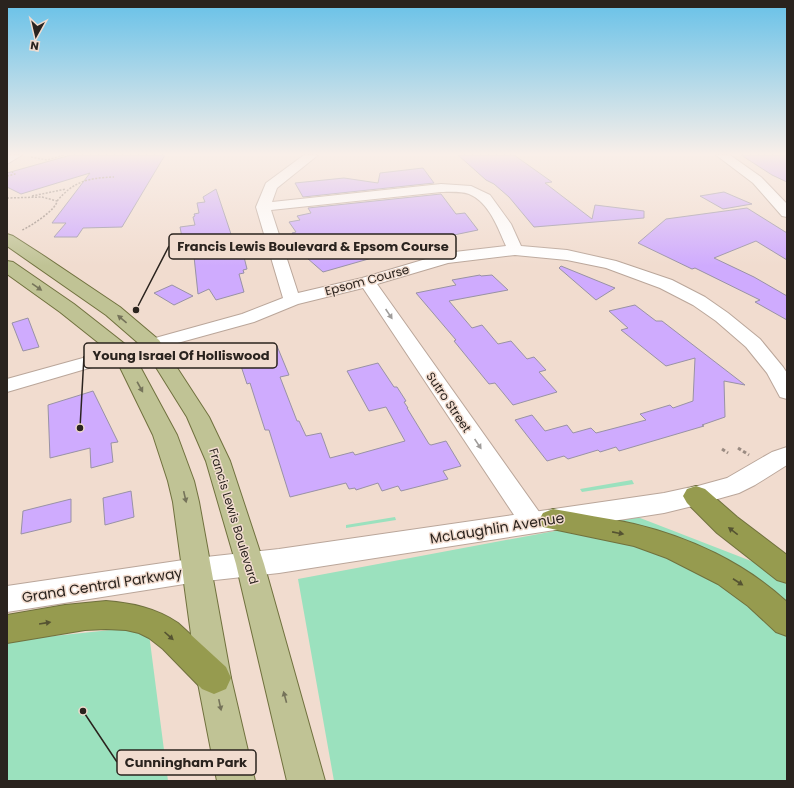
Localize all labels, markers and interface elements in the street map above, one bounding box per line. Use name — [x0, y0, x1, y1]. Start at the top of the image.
north arrow — [16, 16, 56, 56]
text: N — [29, 37, 40, 54]
callout: Francis Lewis Boulevard & Epsom Course — [169, 234, 456, 259]
text: Francis Lewis Boulevard & Epsom Course — [177, 237, 449, 256]
street label: Epsom Course — [323, 261, 411, 299]
one-way arrow — [32, 283, 42, 291]
one-way arrow — [385, 309, 393, 319]
one-way arrow — [116, 314, 127, 323]
callout: Young Israel Of Holliswood — [84, 343, 277, 368]
text: Young Israel Of Holliswood — [92, 346, 270, 365]
street label: Sutro Street — [422, 368, 476, 436]
one-way arrow — [137, 381, 144, 392]
one-way arrow — [474, 439, 482, 449]
street label: Francis Lewis Boulevard — [205, 446, 263, 586]
one-way arrow — [183, 491, 189, 503]
street label: McLaughlin Avenue — [428, 507, 566, 548]
one-way arrow — [728, 526, 739, 535]
one-way arrow — [612, 530, 624, 536]
street label: Grand Central Parkway — [20, 562, 184, 608]
one-way arrow — [732, 578, 743, 586]
one-way arrow — [39, 620, 52, 626]
one-way arrow — [164, 631, 175, 640]
one-way arrow — [282, 691, 288, 703]
one-way arrow — [217, 699, 223, 711]
callout: Cunningham Park — [117, 750, 256, 775]
text: Cunningham Park — [125, 753, 247, 772]

